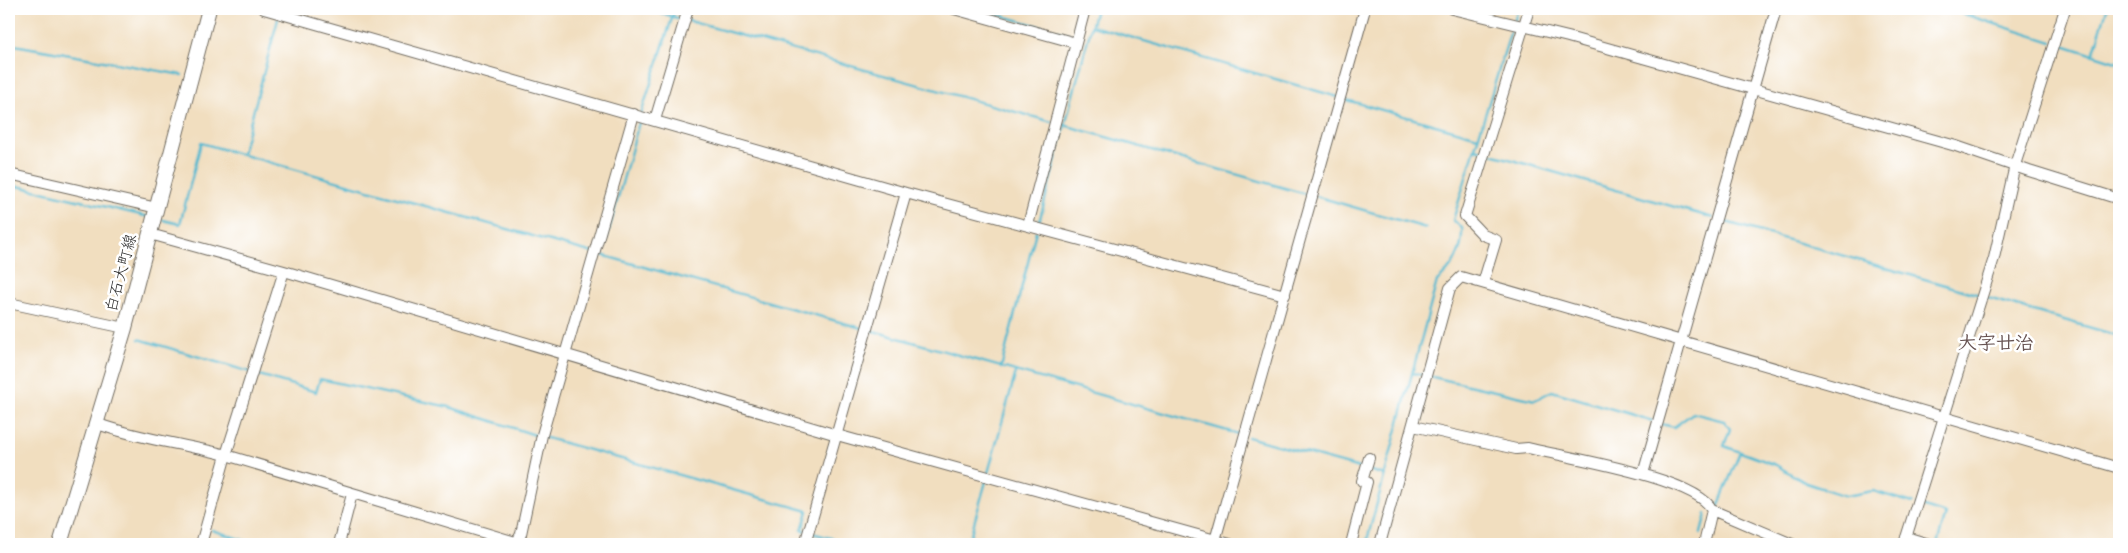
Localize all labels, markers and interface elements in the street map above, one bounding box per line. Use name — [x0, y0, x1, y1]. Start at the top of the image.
street label: 白石大町線 — [100, 232, 142, 314]
district label: 大字廿治 — [1958, 330, 2034, 357]

